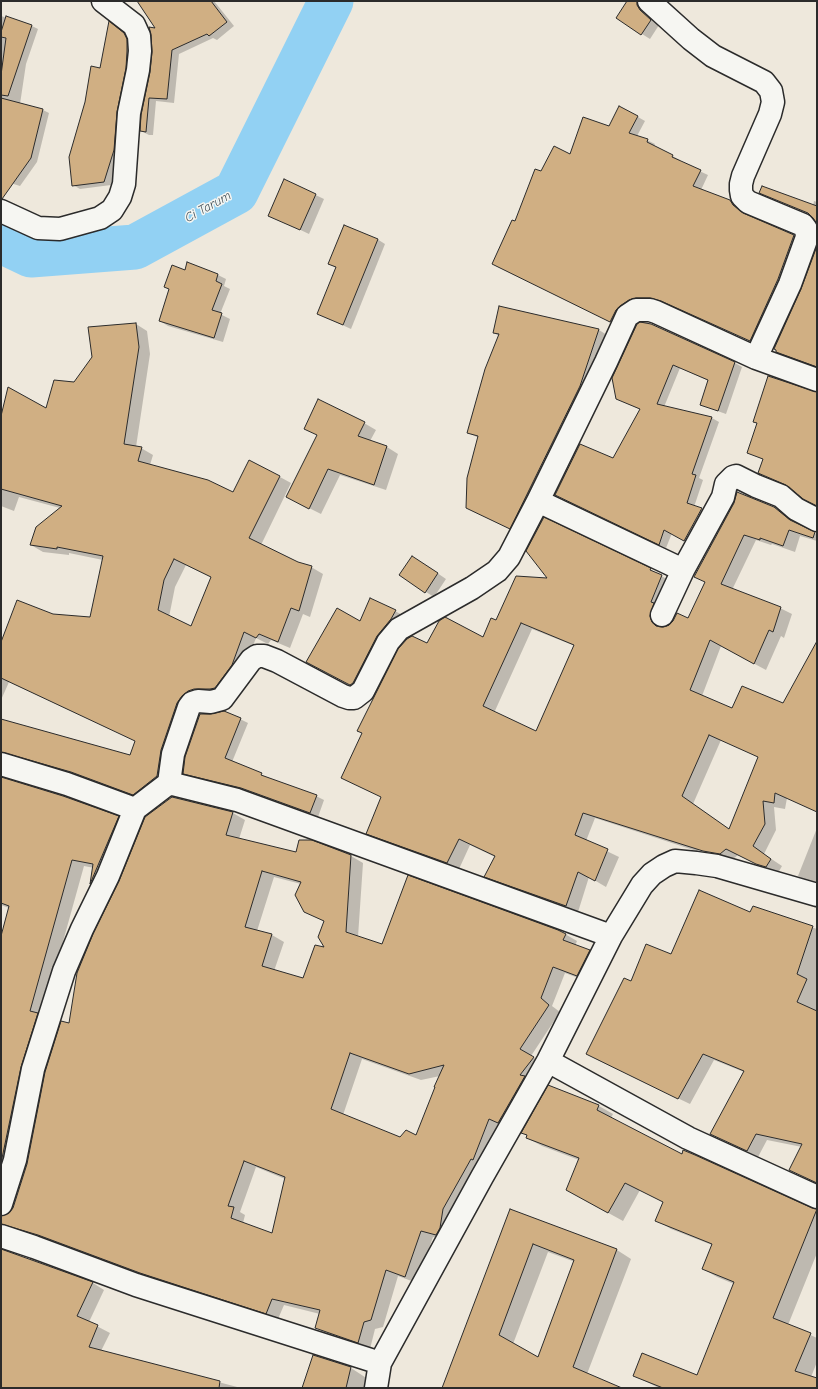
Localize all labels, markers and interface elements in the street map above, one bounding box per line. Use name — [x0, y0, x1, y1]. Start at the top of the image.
water label: Ci Tarum — [182, 188, 234, 226]

